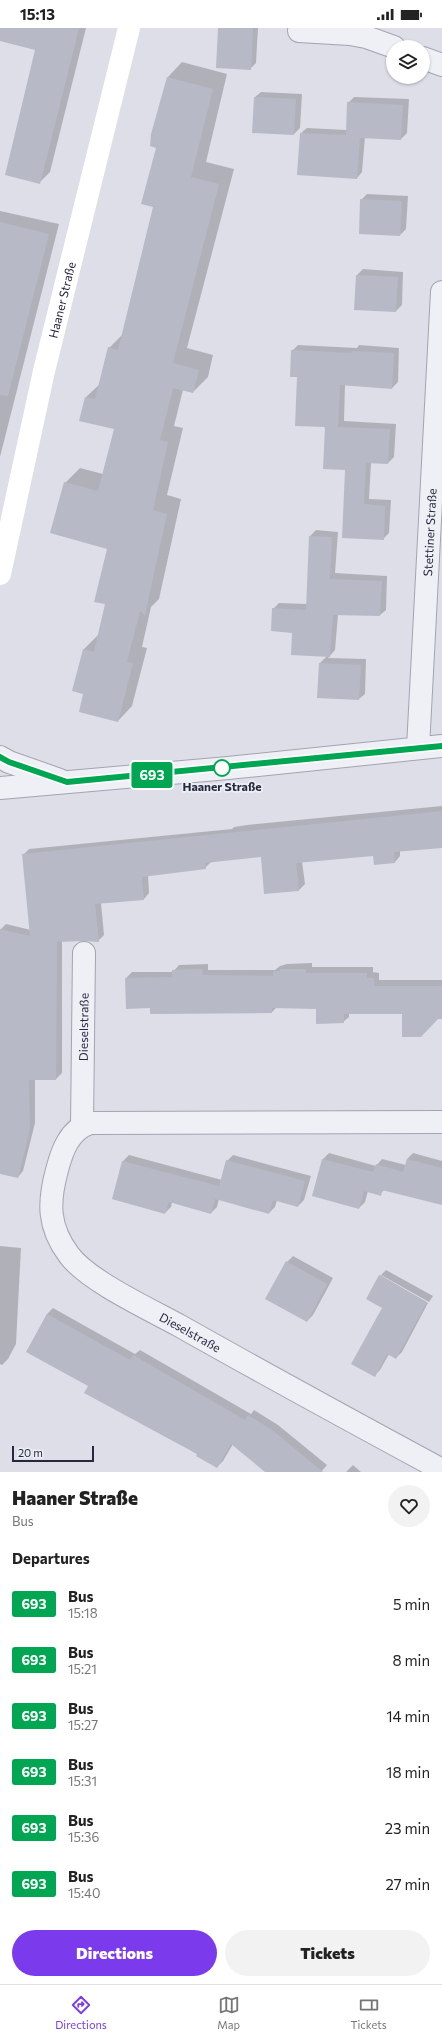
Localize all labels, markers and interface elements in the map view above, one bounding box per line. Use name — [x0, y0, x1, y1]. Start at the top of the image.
text: 15:13 — [20, 5, 55, 23]
map controls — [386, 40, 430, 84]
button: layers — [386, 40, 430, 84]
street label: Haaner Straße — [45, 260, 78, 340]
street label: Stettiner Straße — [420, 488, 439, 576]
marker: Haaner Straße — [213, 759, 231, 777]
line badge: 693 — [129, 762, 175, 788]
text: 693 — [139, 766, 165, 783]
place label: Haaner Straße — [182, 779, 262, 793]
street label: Dieselstraße — [76, 993, 91, 1061]
street label: Dieselstraße — [157, 1309, 223, 1355]
scale bar — [12, 1444, 94, 1463]
text: 20 m — [18, 1446, 43, 1459]
button: heart — [388, 1485, 430, 1527]
text: Haaner Straße — [12, 1486, 138, 1509]
text: Bus — [12, 1513, 34, 1529]
text: Departures — [12, 1549, 90, 1567]
text: Bus — [68, 1587, 93, 1605]
text: 693 — [21, 1595, 47, 1612]
text: 5 min — [393, 1595, 430, 1613]
text: 15:18 — [68, 1605, 98, 1621]
text: Bus — [68, 1643, 93, 1661]
text: 693 — [21, 1651, 47, 1668]
text: 8 min — [392, 1651, 430, 1669]
text: 15:21 — [68, 1661, 97, 1677]
text: Bus — [68, 1699, 93, 1717]
text: 693 — [21, 1707, 47, 1724]
text: 14 min — [386, 1707, 430, 1725]
text: 15:27 — [68, 1717, 98, 1733]
text: Bus — [68, 1755, 93, 1773]
text: 693 — [21, 1763, 47, 1780]
text: 18 min — [386, 1763, 430, 1781]
text: 15:31 — [68, 1773, 97, 1789]
text: Bus — [68, 1811, 93, 1829]
text: 693 — [21, 1819, 47, 1836]
text: 23 min — [385, 1819, 430, 1837]
text: 15:36 — [68, 1829, 99, 1845]
text: Bus — [68, 1867, 93, 1885]
text: 693 — [21, 1875, 47, 1892]
text: 27 min — [385, 1875, 430, 1893]
text: 15:40 — [68, 1885, 100, 1901]
button: Directions — [12, 1930, 217, 1976]
button: Tickets — [225, 1930, 430, 1976]
tab: Directions — [55, 1994, 107, 2031]
tab: Map — [217, 1994, 240, 2031]
tab: Tickets — [350, 1994, 387, 2031]

